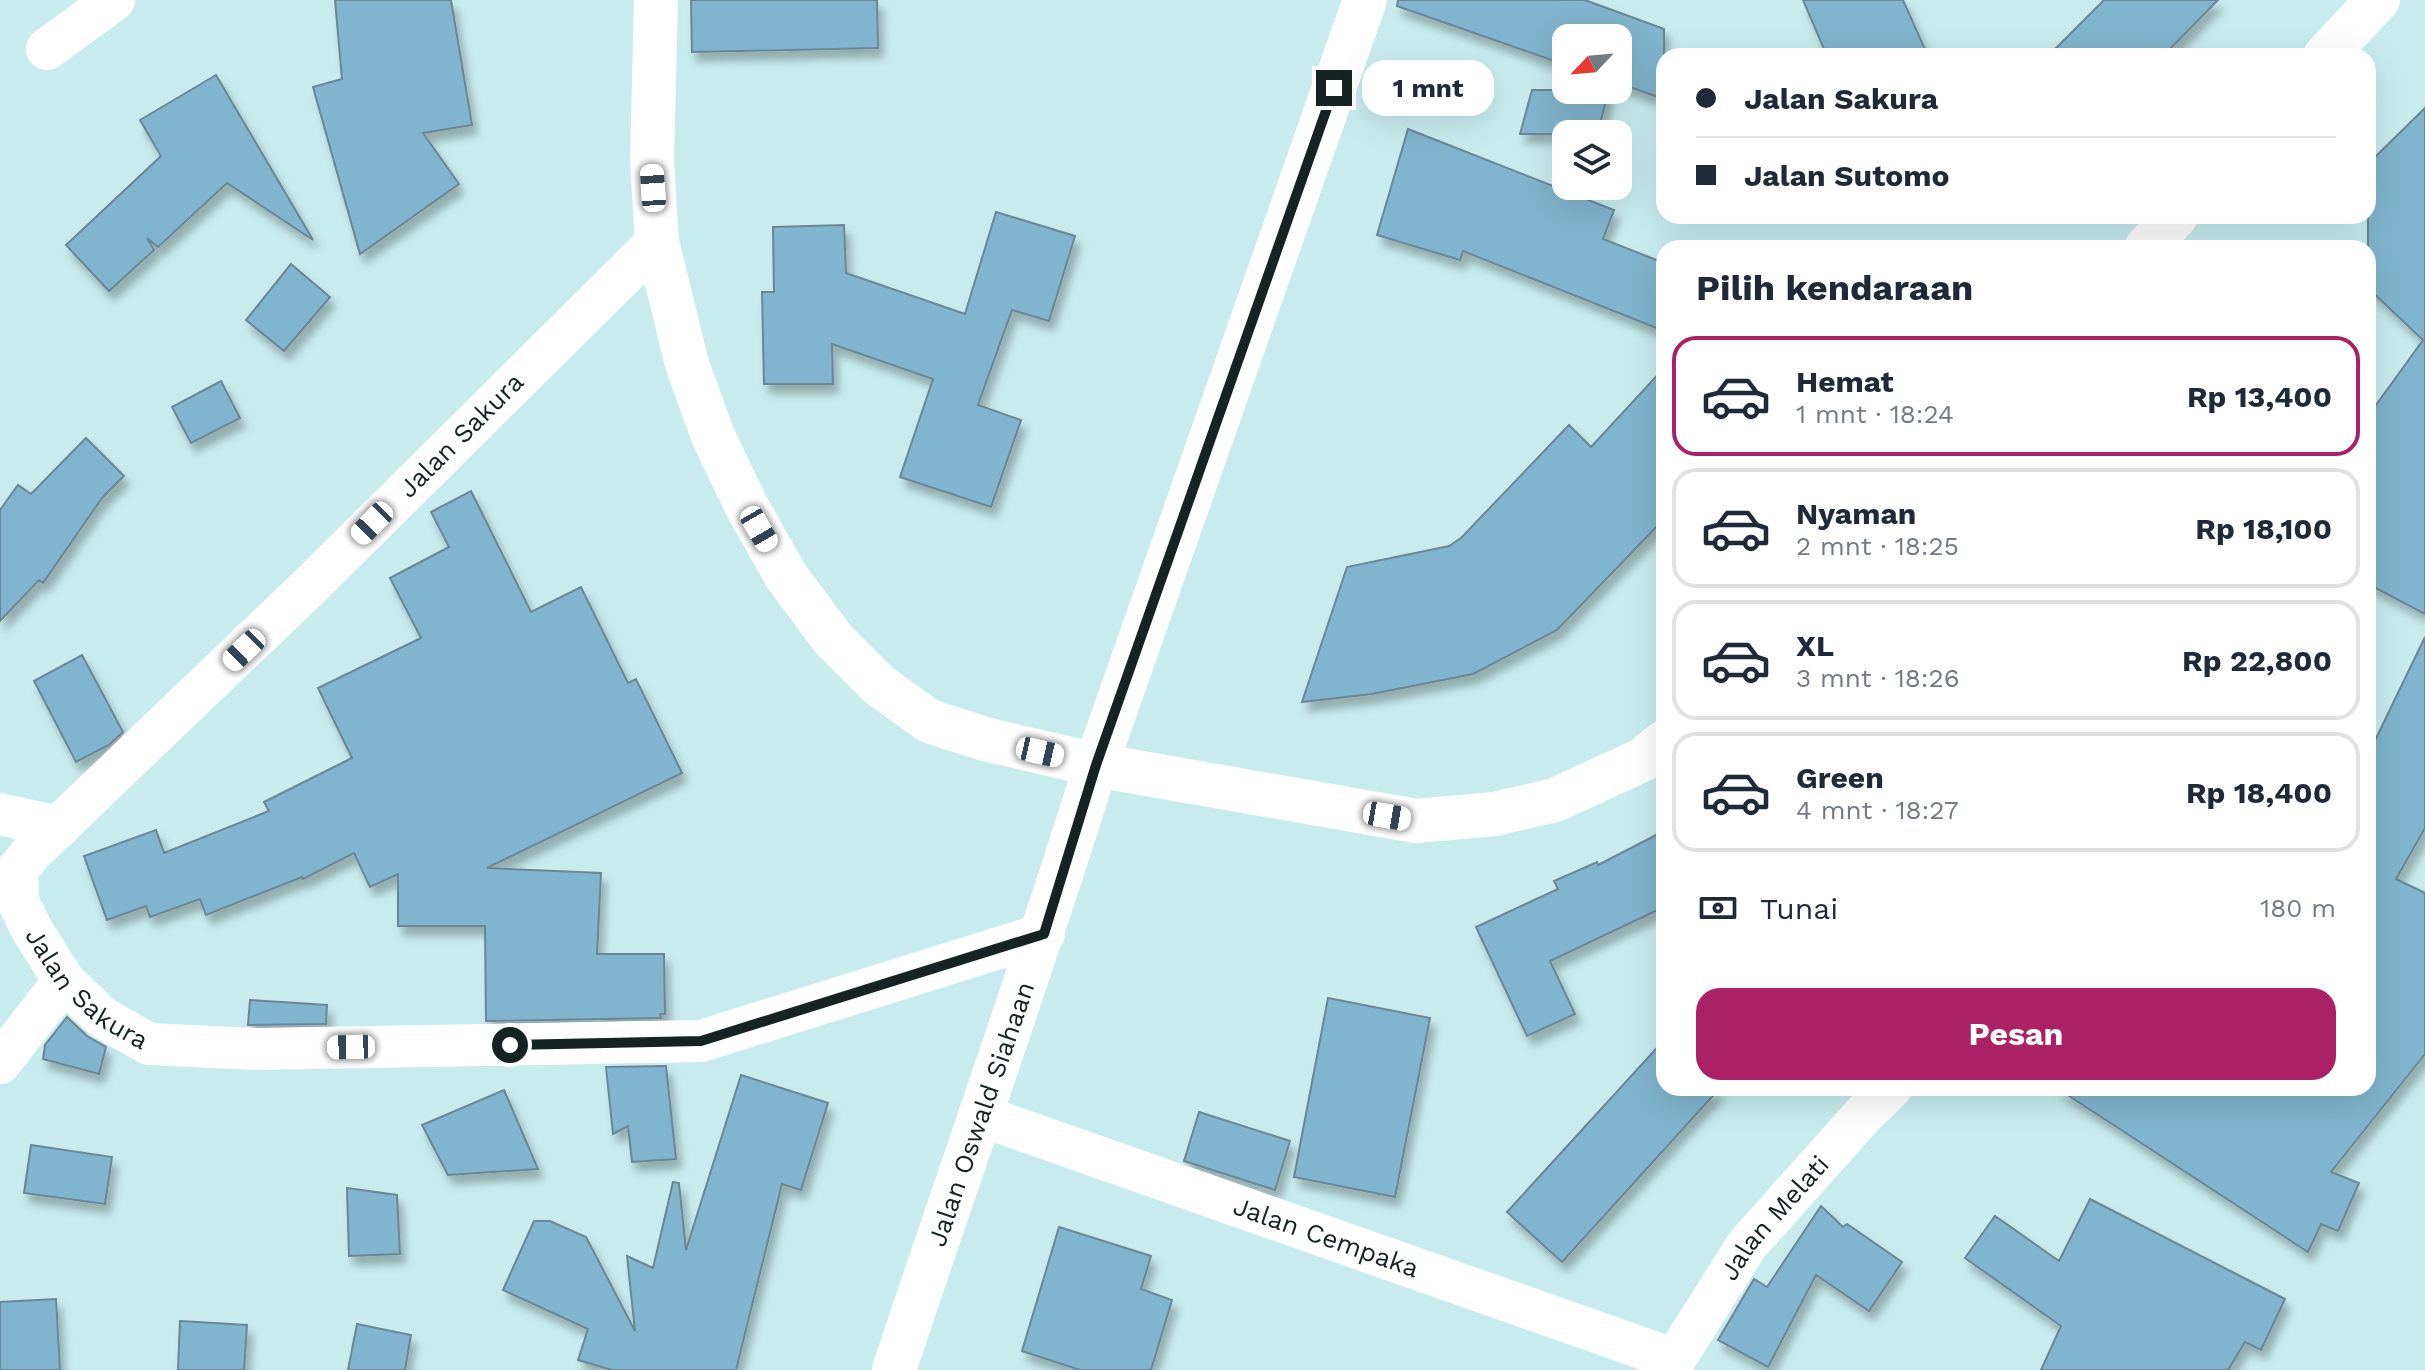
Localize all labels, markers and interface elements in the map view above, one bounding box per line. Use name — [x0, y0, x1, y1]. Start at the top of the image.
north arrow — [1552, 24, 1632, 104]
map controls — [1552, 24, 1632, 200]
callout: 1 mnt — [1362, 60, 1494, 116]
route end — [1316, 70, 1352, 106]
text: 1 mnt — [1393, 73, 1463, 103]
text: Jalan Sakura — [1744, 81, 1938, 116]
button: layers — [1552, 120, 1632, 200]
text: Jalan Sutomo — [1744, 158, 1949, 193]
car — [639, 163, 667, 213]
text: Pilih kendaraan — [1696, 267, 1973, 309]
icon: car — [1700, 360, 1772, 432]
text: Hemat — [1796, 364, 1894, 399]
street label: Jalan Sakura — [393, 366, 530, 503]
text: Rp 13,400 — [2187, 379, 2332, 414]
text: 1 mnt · 18:24 — [1796, 399, 1954, 429]
icon: car — [1700, 492, 1772, 564]
text: Nyaman — [1796, 496, 1916, 531]
car — [347, 497, 397, 549]
car — [737, 502, 781, 556]
text: Rp 18,100 — [2195, 511, 2332, 546]
text: 2 mnt · 18:25 — [1796, 531, 1959, 561]
icon: car — [1700, 624, 1772, 696]
car — [218, 625, 270, 675]
text: XL — [1796, 628, 1834, 663]
text: Rp 22,800 — [2182, 643, 2332, 678]
text: 3 mnt · 18:26 — [1796, 663, 1960, 693]
car — [1014, 735, 1066, 769]
icon: car — [1700, 756, 1772, 828]
text: Green — [1796, 760, 1884, 795]
text: Rp 18,400 — [2186, 775, 2332, 810]
text: 4 mnt · 18:27 — [1796, 795, 1959, 825]
car — [1361, 800, 1413, 832]
icon: cash — [1696, 886, 1740, 930]
text: Tunai — [1760, 891, 1838, 926]
text: 180 m — [2260, 893, 2336, 923]
street label: Jalan Sakura — [19, 922, 154, 1056]
street label: Jalan Oswald Siahaan — [922, 978, 1040, 1250]
button: Pesan — [1696, 988, 2336, 1080]
route start — [492, 1027, 528, 1063]
car — [327, 1035, 375, 1059]
street label: Jalan Melati — [1714, 1149, 1835, 1286]
street label: Jalan Cempaka — [1229, 1191, 1423, 1284]

